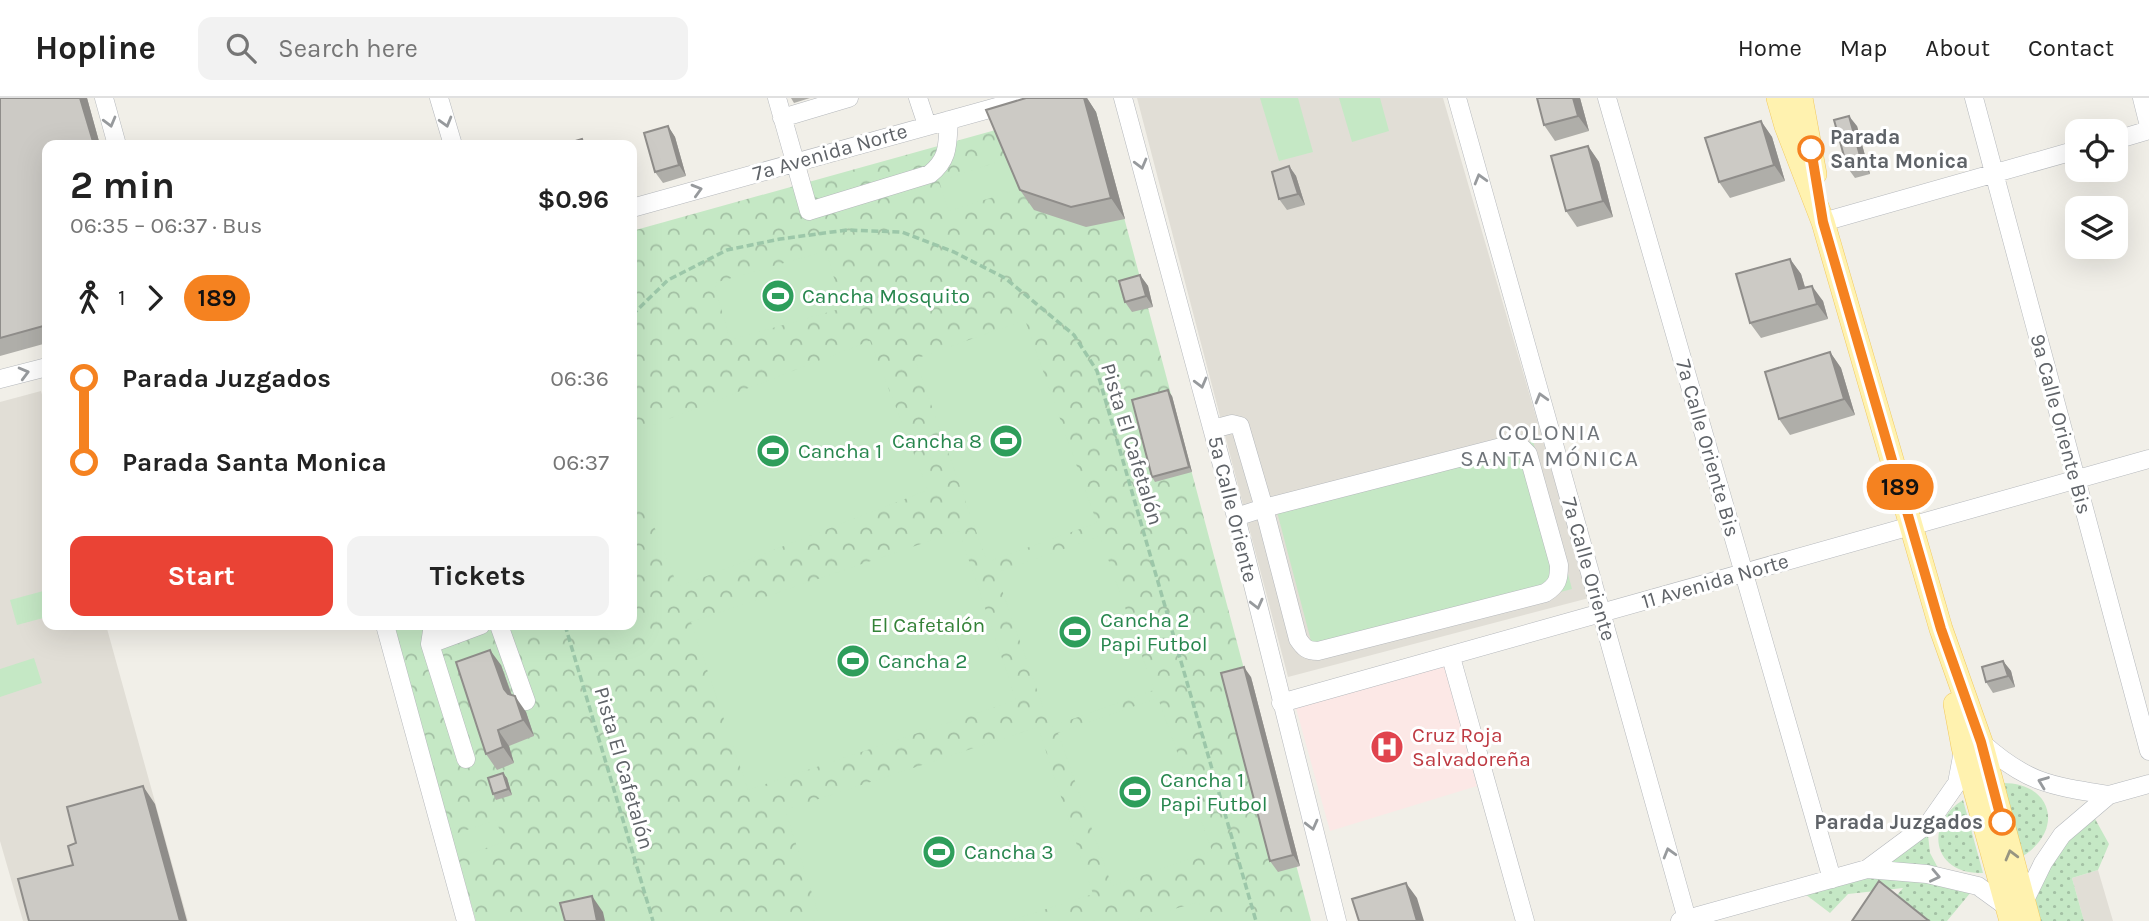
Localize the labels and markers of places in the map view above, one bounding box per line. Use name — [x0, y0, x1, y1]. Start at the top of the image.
place label: Parada Santa Monica — [1830, 125, 1968, 173]
marker: Parada Santa Monica — [1798, 136, 1824, 162]
sports icon: Cancha Mosquito — [759, 277, 797, 315]
place label: Cancha Mosquito — [802, 284, 970, 308]
sports icon: Cancha 8 — [987, 422, 1025, 460]
place label: Cancha 8 — [892, 429, 982, 453]
sports icon: Cancha 1 — [754, 432, 792, 470]
place label: Cancha 1 — [798, 439, 882, 463]
place label: Cancha 2 Papi Futbol — [1100, 608, 1208, 656]
sports icon: Cancha 2 Papi Futbol — [1056, 613, 1094, 651]
sports icon: Cancha 2 — [834, 642, 872, 680]
place label: Cancha 2 — [878, 649, 967, 673]
place label: Cruz Roja Salvadoreña — [1412, 723, 1531, 771]
hospital icon: Cruz Roja Salvadoreña — [1368, 728, 1406, 766]
place label: Cancha 1 Papi Futbol — [1160, 768, 1268, 816]
sports icon: Cancha 1 Papi Futbol — [1116, 773, 1154, 811]
marker: Parada Juzgados — [1989, 809, 2015, 835]
place label: Parada Juzgados — [1814, 810, 1983, 834]
sports icon: Cancha 3 — [920, 833, 958, 871]
place label: Cancha 3 — [964, 840, 1054, 864]

